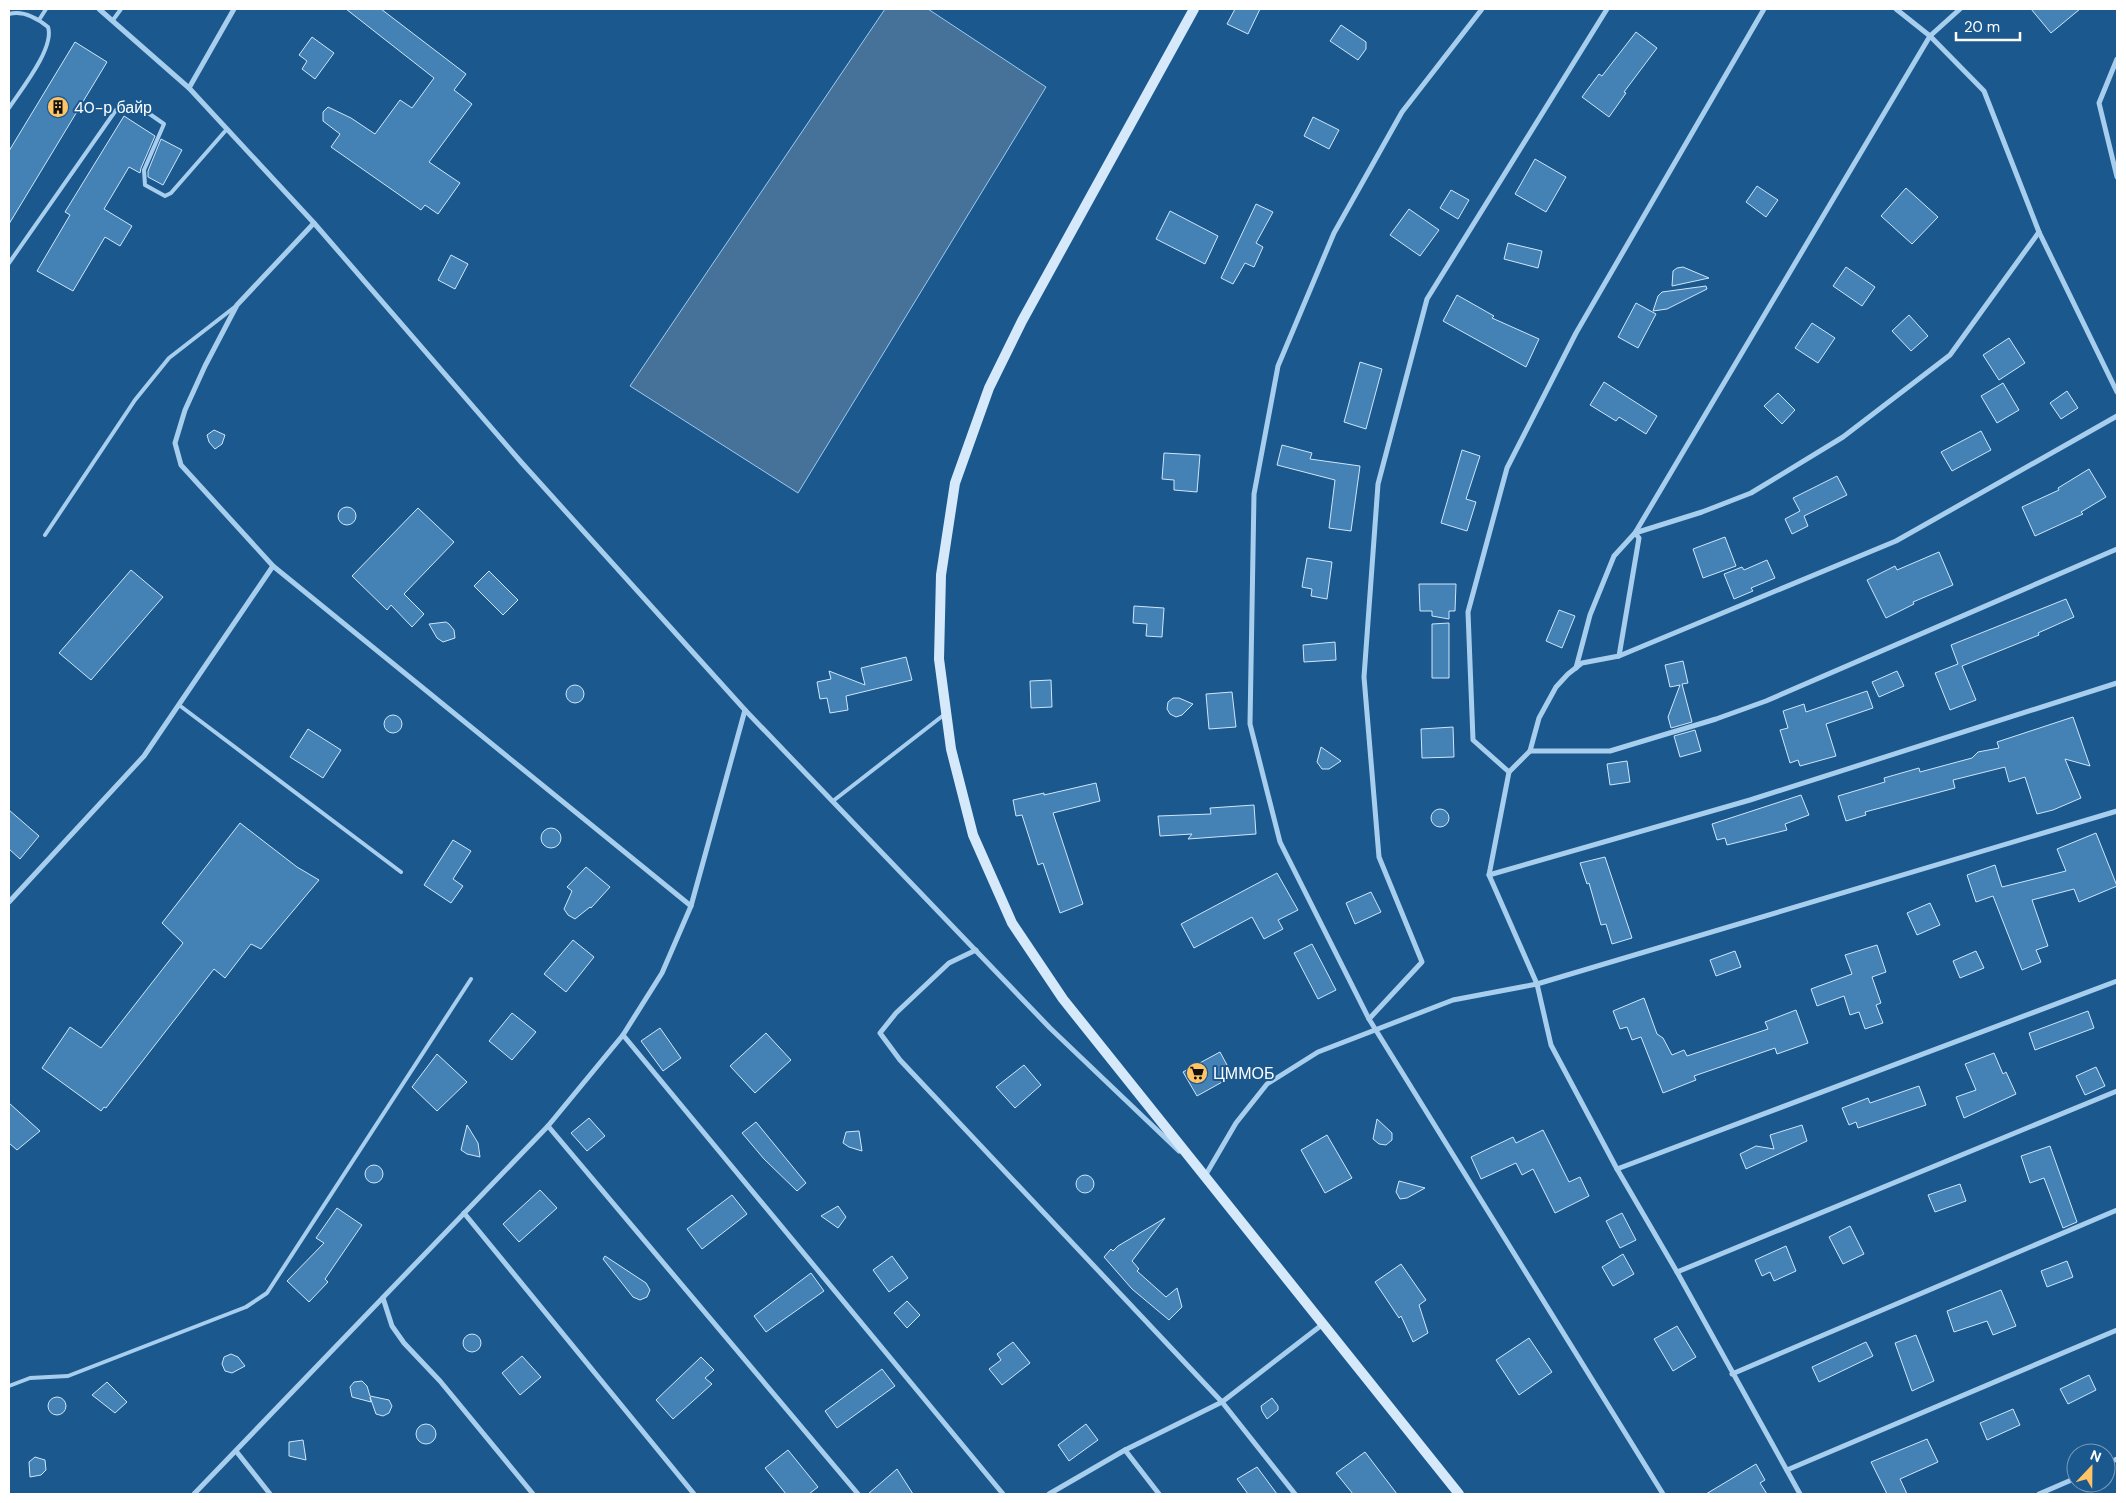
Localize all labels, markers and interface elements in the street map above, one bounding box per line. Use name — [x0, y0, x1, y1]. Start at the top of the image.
scale bar — [1956, 10, 2020, 42]
text: 20 m — [1964, 17, 2000, 37]
building icon: 40-р байр — [46, 95, 70, 119]
place label: 40-р байр — [74, 97, 152, 118]
supermarket icon: ЦММОБ — [1185, 1061, 1209, 1085]
place label: ЦММОБ — [1213, 1063, 1274, 1084]
north arrow — [2066, 1443, 2116, 1493]
text: N — [2088, 1446, 2104, 1466]

